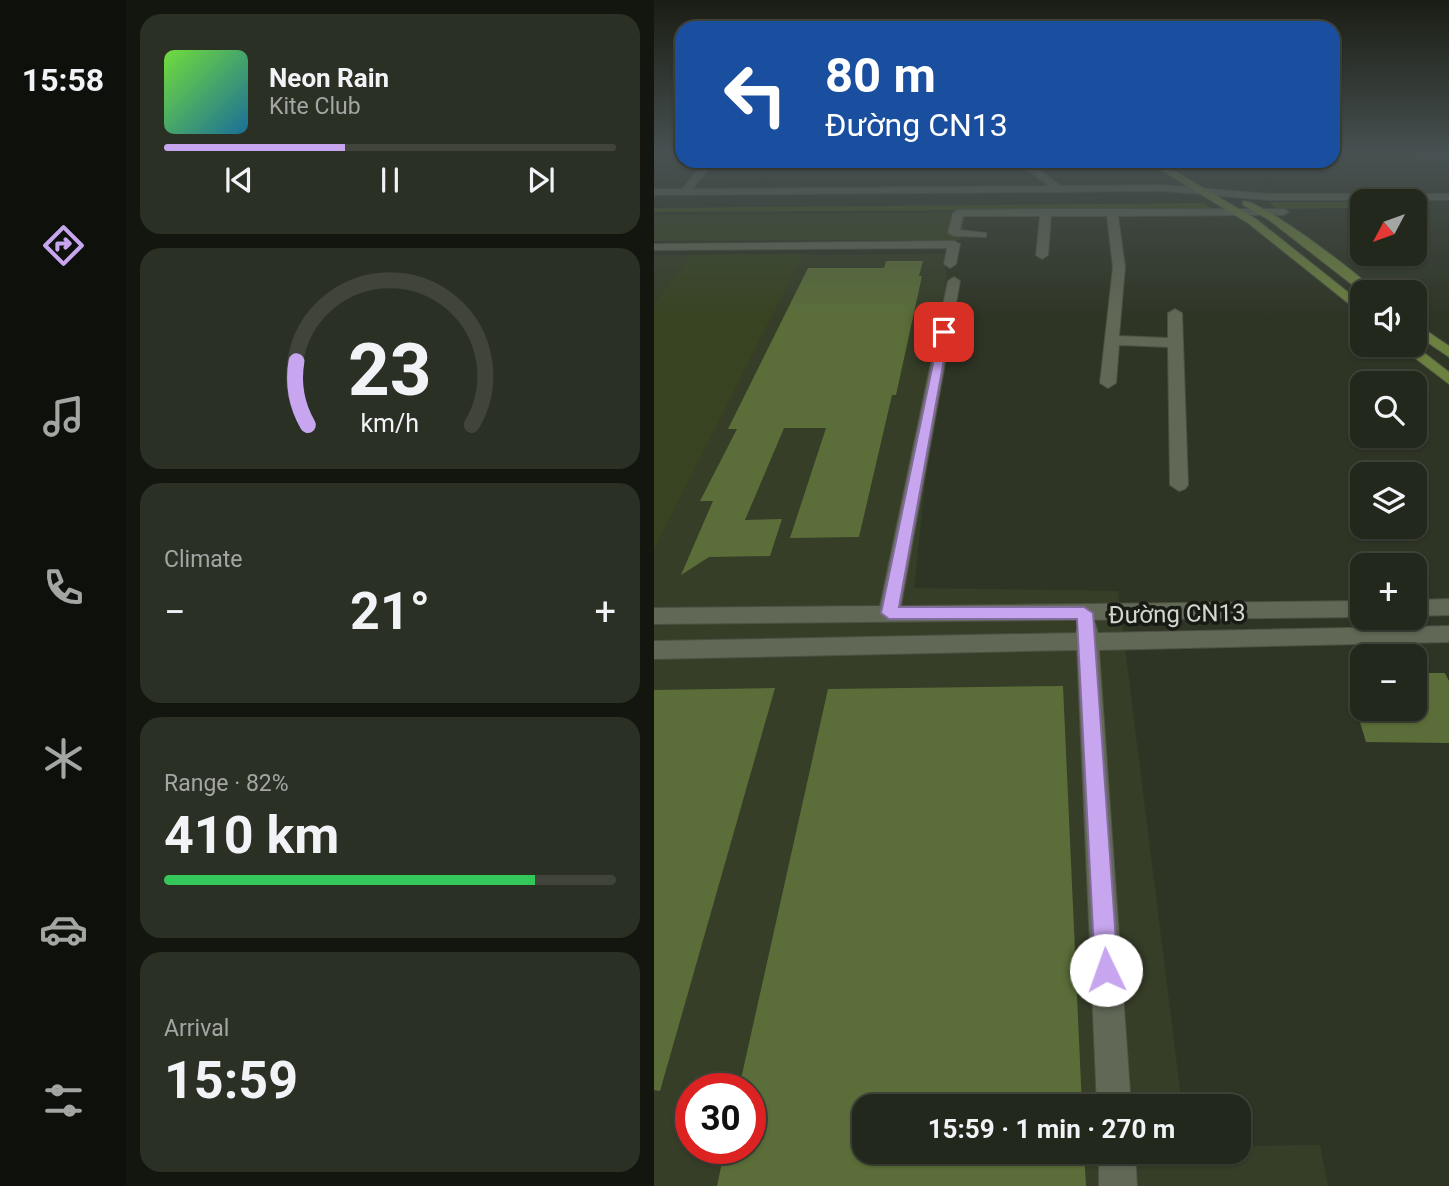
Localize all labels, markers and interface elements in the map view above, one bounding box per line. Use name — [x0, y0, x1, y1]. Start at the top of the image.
text: 80 m — [825, 47, 936, 104]
icon: left — [710, 49, 801, 140]
text: 15:58 — [22, 61, 104, 99]
text: Neon Rain — [269, 63, 389, 93]
text: Kite Club — [269, 93, 361, 120]
text: Đường CN13 — [825, 106, 1008, 144]
icon: previous — [220, 161, 258, 199]
icon: pause — [371, 161, 409, 199]
icon: next — [522, 161, 560, 199]
north arrow — [1350, 189, 1428, 266]
map controls — [1350, 189, 1427, 721]
icon: directions — [39, 221, 88, 270]
button: sound — [1350, 280, 1427, 357]
pin — [914, 302, 974, 362]
icon: arrive — [925, 313, 963, 351]
text: 23 — [348, 327, 432, 413]
button: search — [1350, 371, 1427, 448]
icon: music — [39, 392, 88, 441]
text: km/h — [361, 408, 419, 437]
button: layers — [1350, 462, 1427, 539]
text: Climate — [164, 546, 243, 573]
button: + — [1350, 553, 1427, 630]
icon: phone — [39, 563, 88, 612]
text: 21° — [350, 581, 430, 642]
text: − — [164, 590, 186, 634]
text: + — [594, 590, 616, 634]
street label: Đường CN13 — [1108, 599, 1246, 629]
button: − — [1350, 644, 1427, 721]
icon: climate — [39, 734, 88, 783]
text: Range · 82% — [164, 770, 289, 797]
text: 410 km — [164, 805, 339, 866]
icon: car — [39, 905, 88, 954]
position arrow — [1069, 933, 1143, 1007]
text: Arrival — [164, 1015, 229, 1042]
text: 15:59 — [164, 1050, 298, 1111]
speed limit sign: 30 — [675, 1073, 766, 1164]
icon: filters — [39, 1076, 88, 1125]
text: 15:59 · 1 min · 270 m — [928, 1114, 1175, 1144]

